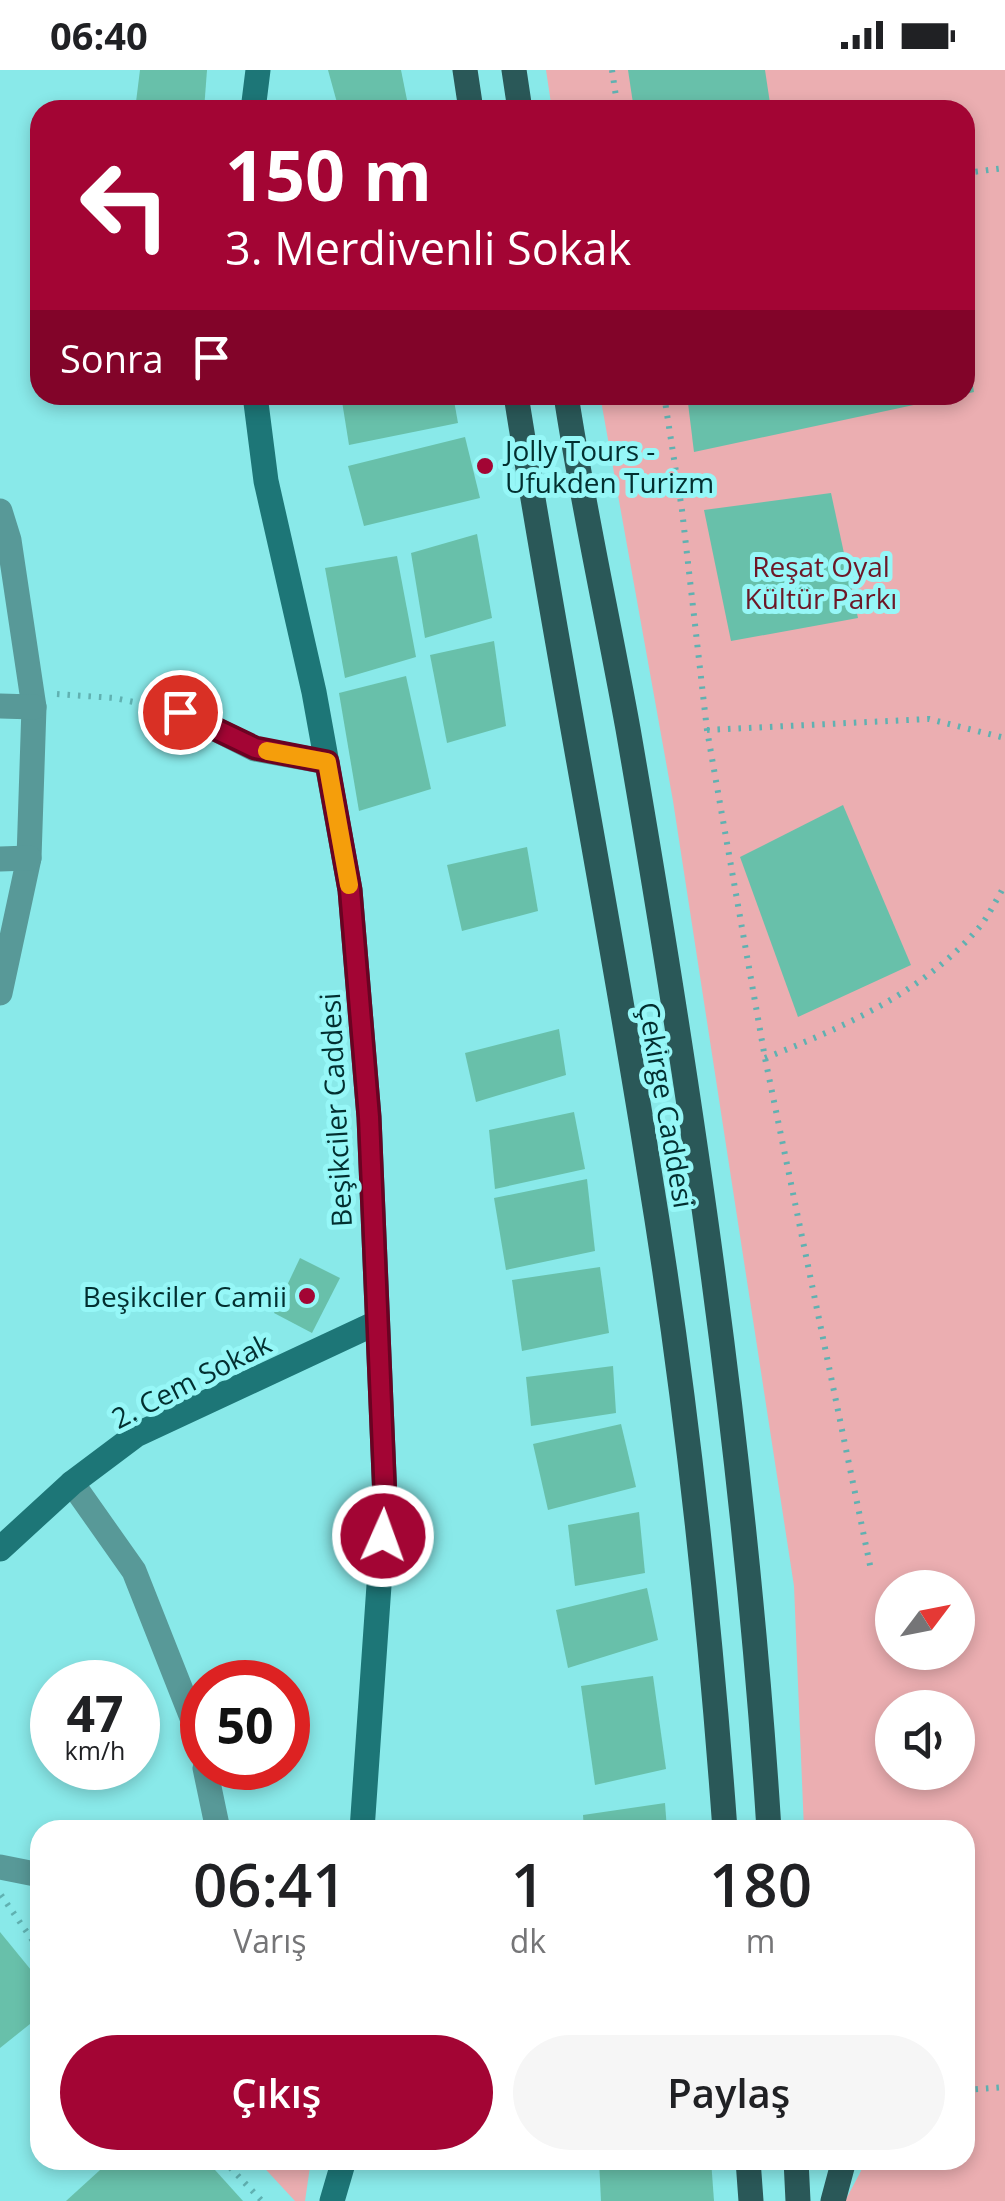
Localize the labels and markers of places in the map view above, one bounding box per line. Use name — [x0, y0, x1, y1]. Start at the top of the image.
place label: Jolly Tours - Ufukden Turizm — [502, 431, 714, 501]
marker: Jolly Tours - Ufukden Turizm — [474, 455, 496, 477]
pin — [138, 670, 223, 755]
place label: Beşikciler Camii — [83, 1277, 287, 1315]
marker: Beşikciler Camii — [296, 1285, 318, 1307]

